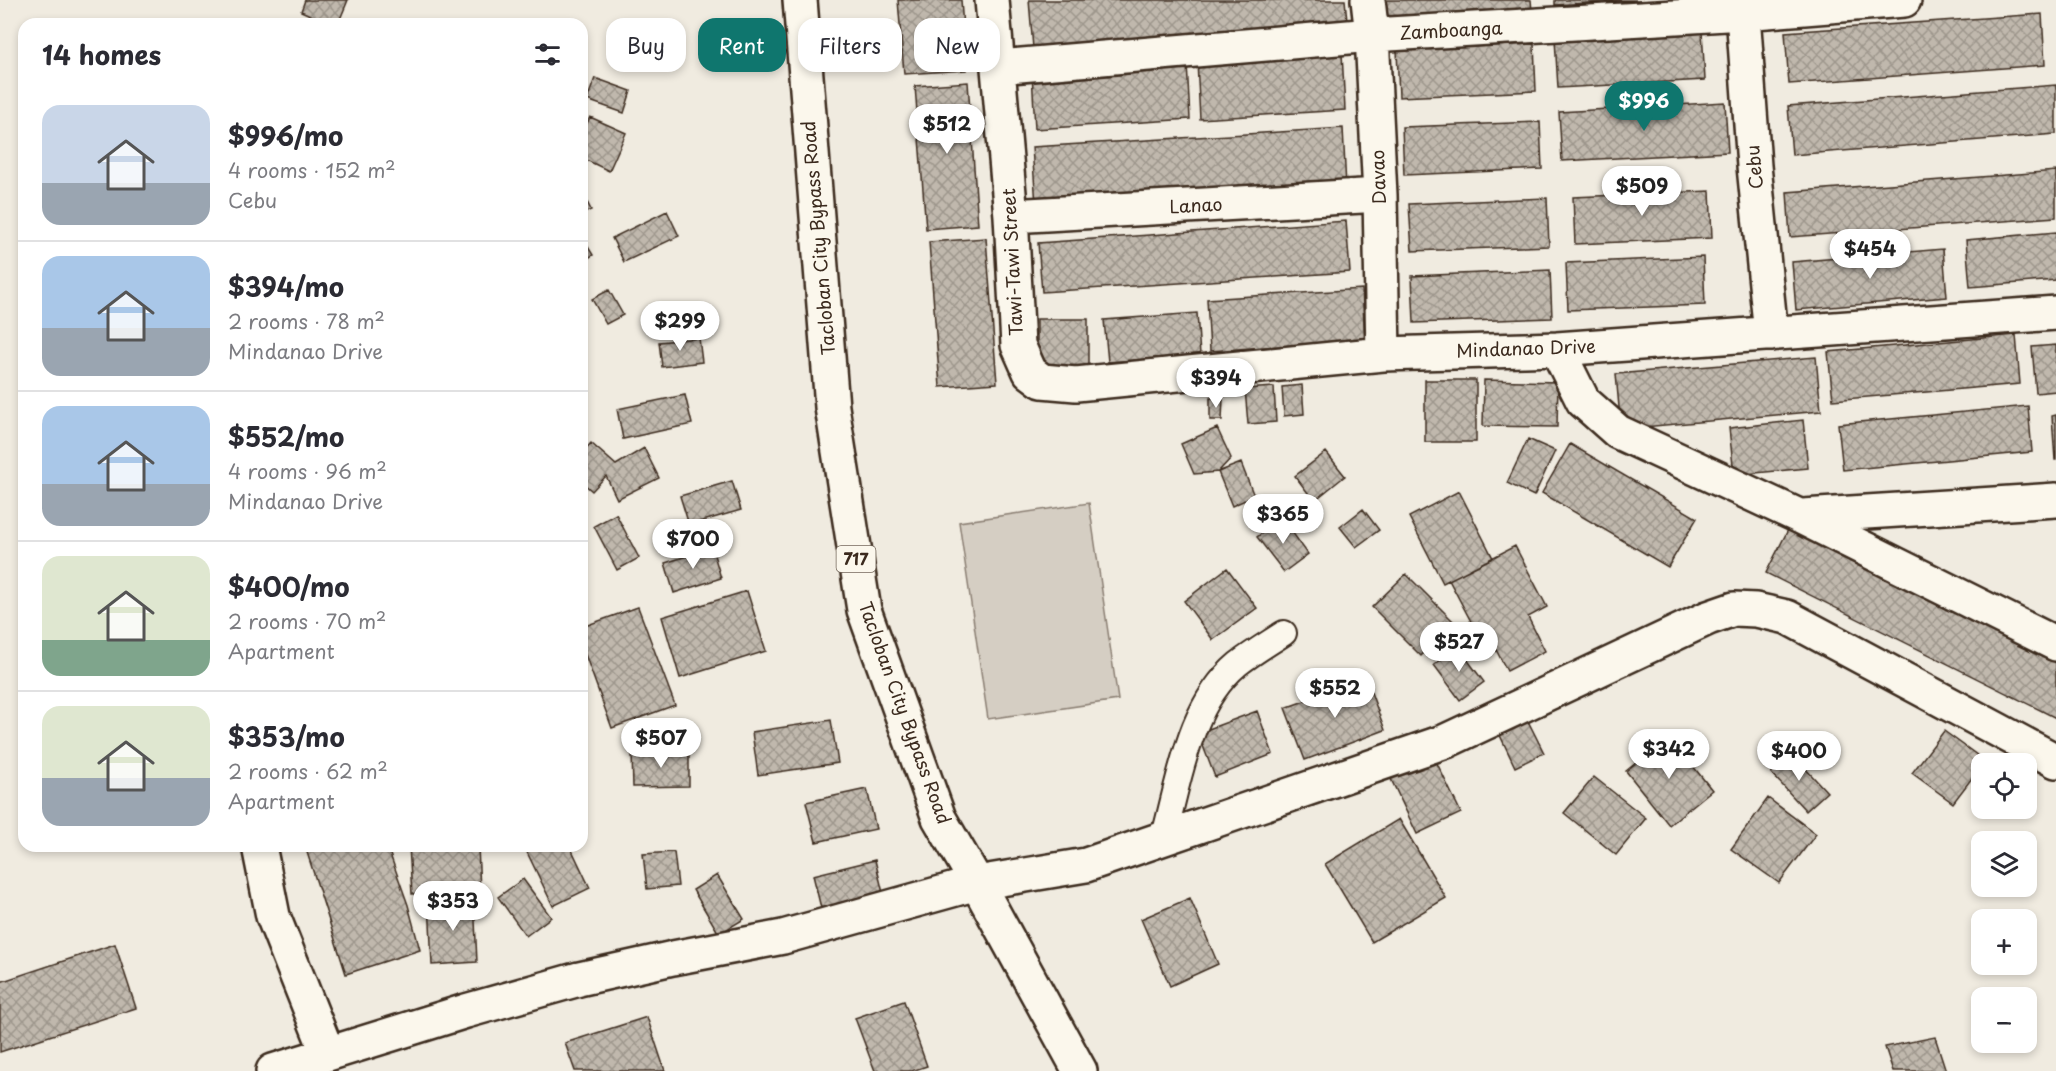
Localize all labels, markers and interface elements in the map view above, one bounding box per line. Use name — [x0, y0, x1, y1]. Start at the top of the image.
street label: Zamboanga — [1399, 13, 1504, 46]
chip: Buy — [606, 18, 686, 72]
chip: Rent — [698, 18, 786, 72]
chip: Filters — [798, 18, 902, 72]
chip: New — [914, 18, 1000, 72]
text: 14 homes — [42, 35, 161, 74]
icon: filters — [531, 38, 564, 71]
pin: $996 — [1608, 81, 1680, 132]
text: $996 — [1619, 85, 1669, 115]
pin: $512 — [911, 104, 983, 155]
text: $512 — [923, 108, 971, 138]
text: $996/mo — [228, 116, 343, 155]
street label: Tacloban City Bypass Road — [794, 120, 841, 356]
icon: home — [90, 129, 162, 201]
street label: Cebu — [1738, 144, 1769, 190]
street label: Davao — [1363, 149, 1392, 205]
text: 4 rooms · 152 m² — [228, 155, 396, 185]
pin: $509 — [1606, 166, 1678, 217]
text: $509 — [1616, 170, 1668, 200]
text: Cebu — [228, 185, 277, 215]
street label: Tawi-Tawi Street — [994, 188, 1029, 336]
street label: Lanao — [1169, 190, 1223, 219]
pin: $454 — [1834, 229, 1906, 280]
text: $454 — [1844, 233, 1896, 263]
text: $394/mo — [228, 267, 344, 306]
icon: home — [90, 280, 162, 352]
pin: $299 — [644, 301, 716, 352]
text: $299 — [654, 305, 706, 335]
text: 2 rooms · 78 m² — [228, 306, 385, 336]
street label: Mindanao Drive — [1456, 332, 1596, 363]
text: Mindanao Drive — [228, 336, 383, 366]
pin: $394 — [1180, 358, 1252, 409]
text: $394 — [1190, 362, 1242, 392]
text: $552/mo — [228, 417, 344, 456]
icon: home — [90, 430, 162, 502]
text: 4 rooms · 96 m² — [228, 456, 387, 486]
text: Mindanao Drive — [228, 486, 383, 516]
pin: $365 — [1247, 494, 1319, 545]
text: $365 — [1257, 498, 1309, 528]
pin: $700 — [657, 519, 729, 570]
text: $700 — [666, 523, 720, 553]
road number: 717 — [836, 546, 876, 572]
text: $400/mo — [228, 567, 349, 606]
icon: home — [90, 580, 162, 652]
street label: Tacloban City Bypass Road — [853, 597, 958, 828]
text: 2 rooms · 70 m² — [228, 606, 386, 636]
pin: $527 — [1423, 622, 1495, 673]
text: $527 — [1434, 626, 1484, 656]
text: Apartment — [228, 636, 335, 666]
pin: $552 — [1299, 668, 1371, 719]
text: $552 — [1309, 672, 1361, 702]
text: $353/mo — [228, 717, 345, 756]
pin: $507 — [625, 718, 697, 769]
text: $507 — [635, 722, 687, 752]
pin: $342 — [1633, 729, 1705, 780]
icon: home — [90, 730, 162, 802]
pin: $400 — [1763, 731, 1835, 782]
text: $342 — [1642, 733, 1696, 763]
text: $400 — [1771, 735, 1827, 765]
map controls — [1971, 753, 2037, 1053]
button: locate — [1971, 753, 2037, 819]
text: 2 rooms · 62 m² — [228, 756, 388, 786]
text: Apartment — [228, 786, 335, 816]
button: layers — [1971, 831, 2037, 897]
pin: $353 — [417, 881, 489, 932]
text: $353 — [427, 885, 479, 915]
button: + — [1971, 909, 2037, 975]
button: − — [1971, 987, 2037, 1053]

